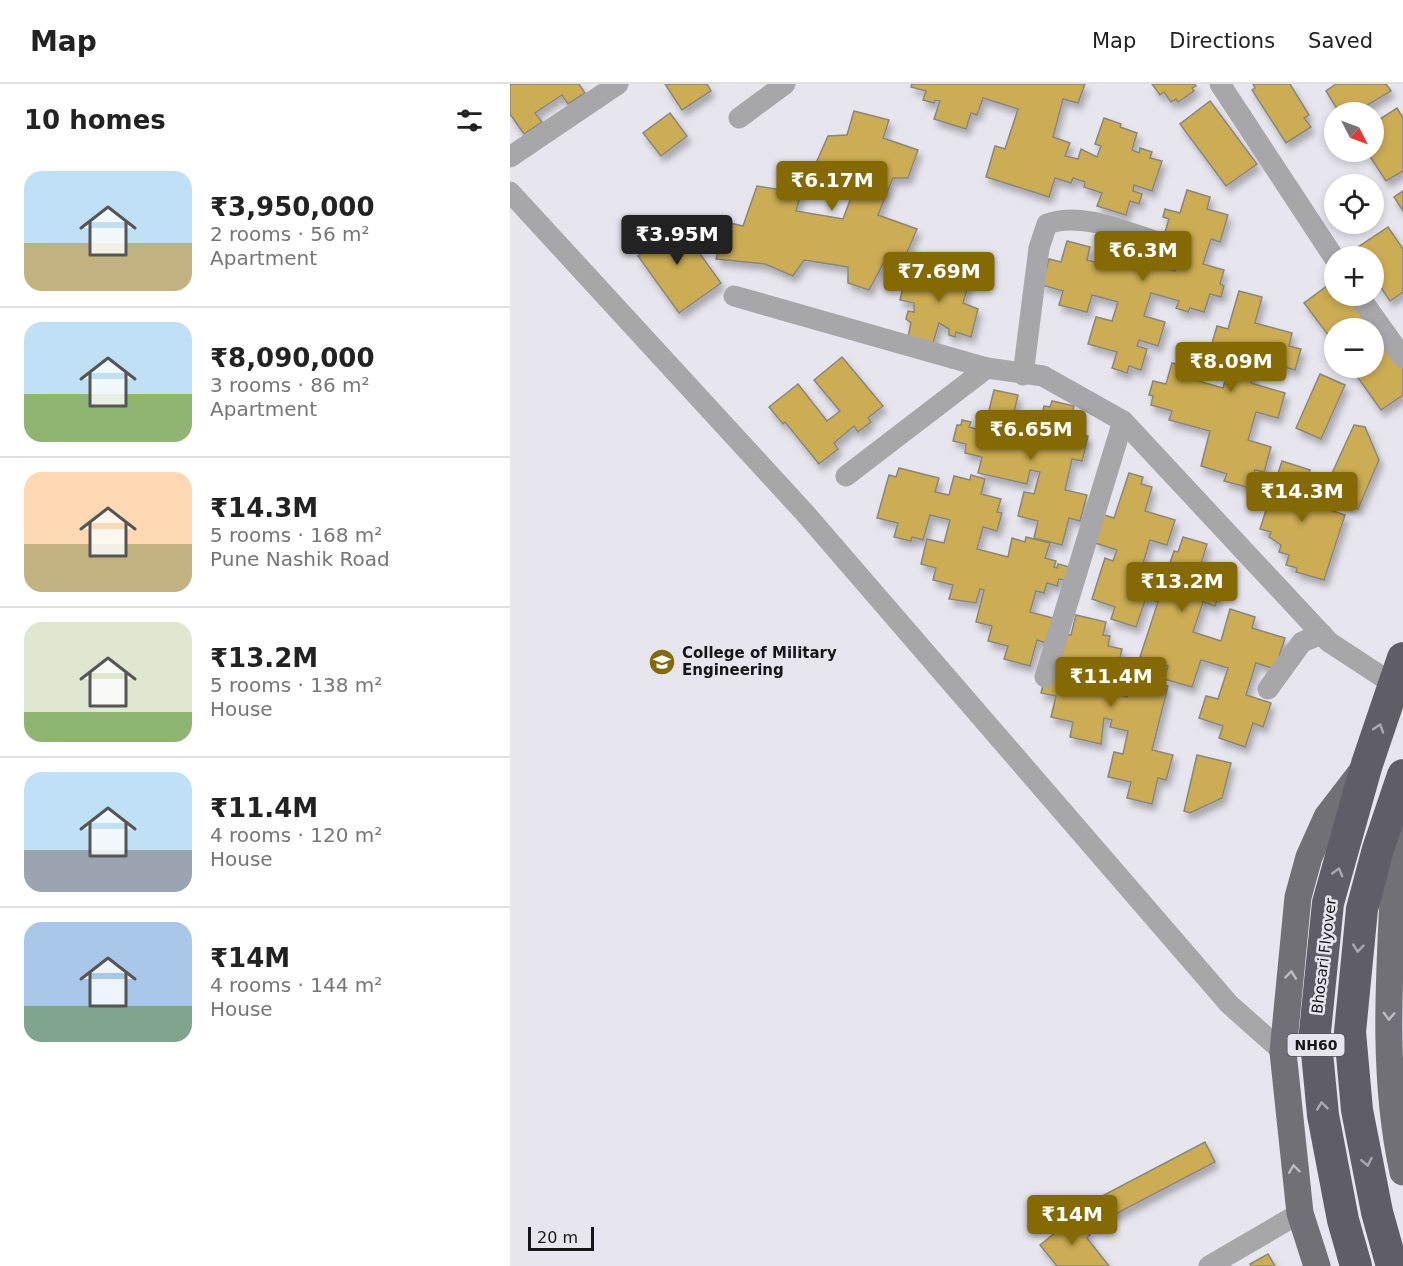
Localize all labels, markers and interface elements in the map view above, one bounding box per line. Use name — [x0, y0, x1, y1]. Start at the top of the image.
text: Map — [30, 25, 97, 58]
text: Map — [1092, 29, 1136, 53]
text: Directions — [1169, 29, 1275, 53]
text: Saved — [1308, 29, 1373, 53]
north arrow — [1324, 102, 1384, 162]
map controls — [1324, 102, 1384, 378]
icon: filters — [453, 104, 486, 137]
text: 10 homes — [24, 105, 166, 135]
pin: ₹6.17M — [783, 161, 881, 212]
text: ₹6.17M — [790, 168, 874, 192]
button: locate — [1324, 174, 1384, 234]
text: ₹3,950,000 — [210, 192, 374, 222]
icon: home — [72, 195, 144, 267]
pin: ₹3.95M — [628, 215, 726, 266]
text: 2 rooms · 56 m² — [210, 222, 370, 246]
text: ₹3.95M — [635, 222, 719, 246]
pin: ₹6.3M — [1101, 231, 1185, 282]
text: ₹6.3M — [1108, 238, 1178, 262]
text: Apartment — [210, 246, 317, 270]
button: + — [1324, 246, 1384, 306]
pin: ₹7.69M — [890, 252, 988, 303]
text: ₹7.69M — [897, 259, 981, 283]
button: − — [1324, 318, 1384, 378]
pin: ₹8.09M — [1182, 342, 1280, 393]
text: ₹8,090,000 — [210, 343, 374, 373]
icon: home — [72, 346, 144, 418]
text: ₹8.09M — [1189, 349, 1273, 373]
text: 3 rooms · 86 m² — [210, 373, 370, 397]
text: Apartment — [210, 397, 317, 421]
pin: ₹6.65M — [982, 410, 1080, 461]
text: ₹6.65M — [989, 417, 1073, 441]
pin: ₹14.3M — [1253, 472, 1351, 523]
text: ₹14.3M — [1260, 479, 1344, 503]
text: ₹14.3M — [210, 493, 318, 523]
icon: home — [72, 496, 144, 568]
text: 5 rooms · 168 m² — [210, 523, 382, 547]
text: Pune Nashik Road — [210, 547, 390, 571]
pin: ₹13.2M — [1133, 562, 1231, 613]
text: ₹13.2M — [1140, 569, 1224, 593]
text: ₹13.2M — [210, 643, 318, 673]
place label: College of Military Engineering — [682, 644, 837, 679]
icon: home — [72, 646, 144, 718]
school or university icon: College of Military Engineering — [647, 647, 677, 677]
pin: ₹11.4M — [1062, 657, 1160, 708]
text: ₹11.4M — [1069, 664, 1153, 688]
text: 5 rooms · 138 m² — [210, 673, 382, 697]
text: House — [210, 697, 273, 721]
one-way arrow — [1371, 723, 1384, 734]
text: ₹11.4M — [210, 793, 318, 823]
icon: home — [72, 796, 144, 868]
text: 4 rooms · 120 m² — [210, 823, 382, 847]
text: House — [210, 847, 273, 871]
one-way arrow — [1331, 867, 1343, 877]
street label: Bhosari Flyover — [1308, 896, 1340, 1015]
text: ₹14M — [210, 943, 290, 973]
one-way arrow — [1353, 943, 1365, 952]
icon: home — [72, 946, 144, 1018]
one-way arrow — [1284, 970, 1297, 979]
text: 4 rooms · 144 m² — [210, 973, 382, 997]
text: House — [210, 997, 273, 1021]
one-way arrow — [1383, 1012, 1396, 1021]
road number: NH60 — [1288, 1034, 1344, 1056]
one-way arrow — [1316, 1102, 1329, 1111]
one-way arrow — [1360, 1157, 1373, 1167]
one-way arrow — [1288, 1164, 1301, 1173]
pin: ₹14M — [1036, 1195, 1108, 1246]
text: ₹14M — [1041, 1202, 1103, 1226]
scale bar — [528, 1224, 594, 1252]
text: 20 m — [537, 1228, 578, 1247]

